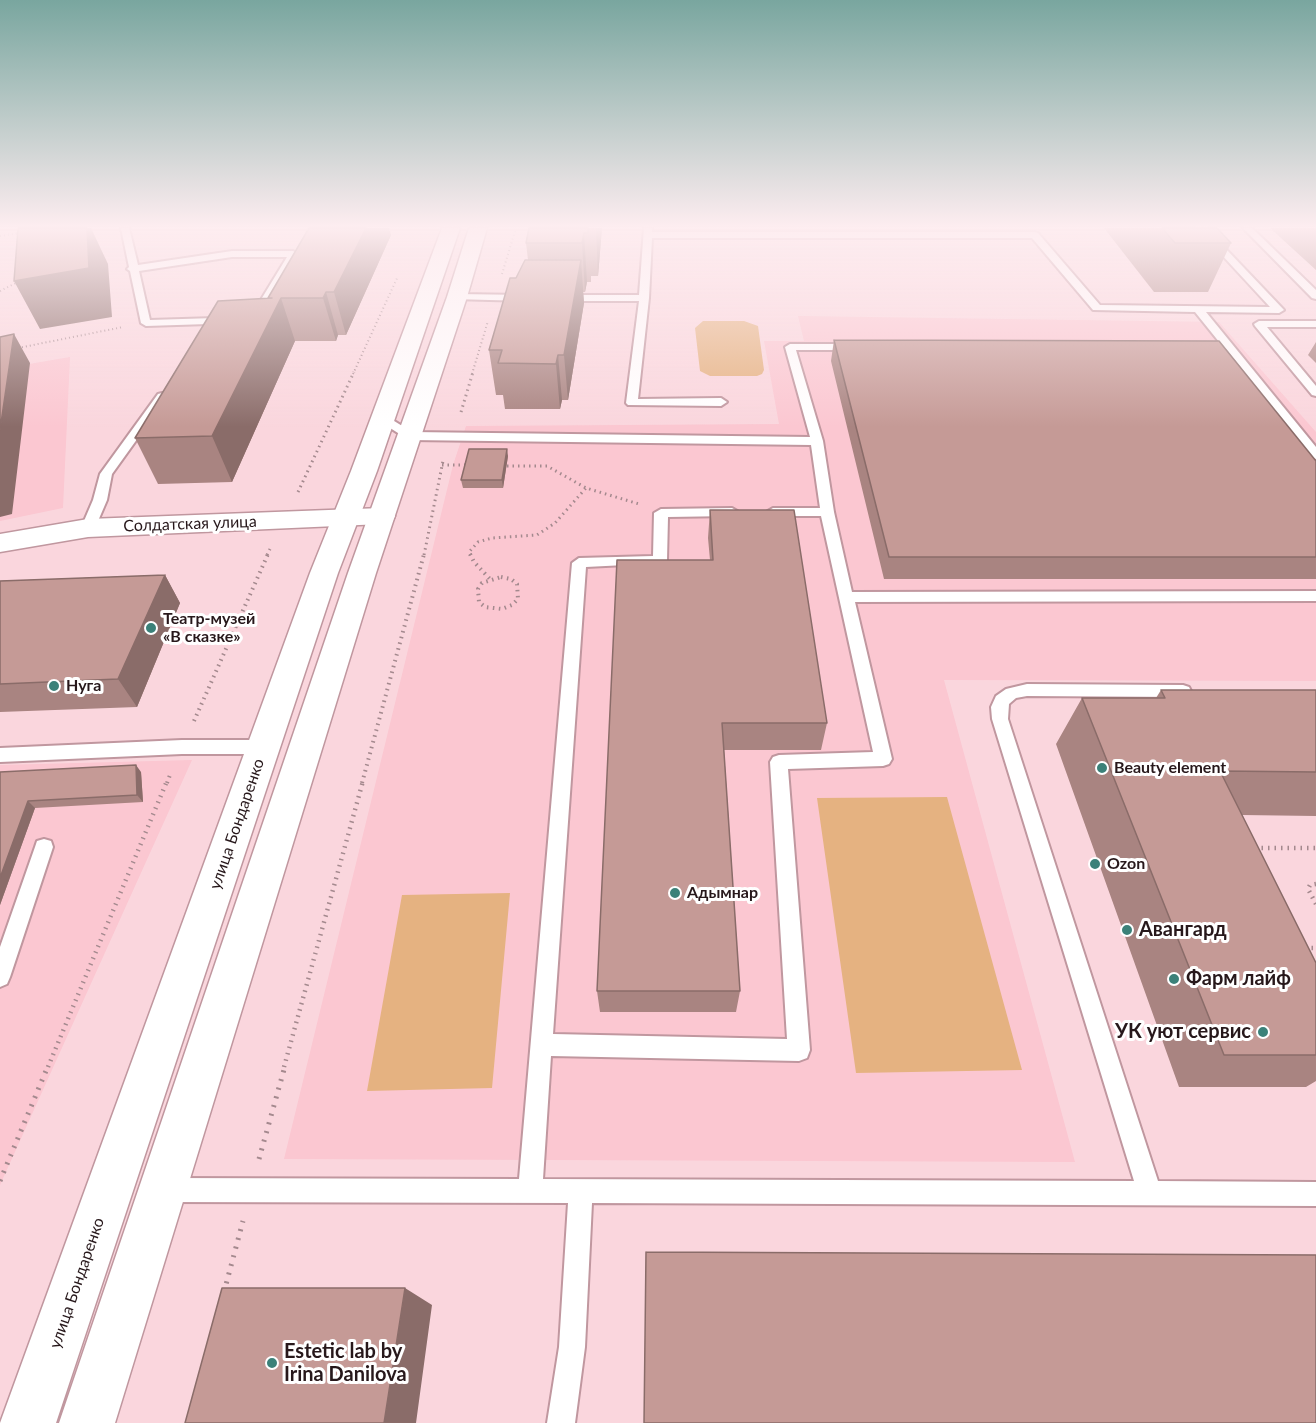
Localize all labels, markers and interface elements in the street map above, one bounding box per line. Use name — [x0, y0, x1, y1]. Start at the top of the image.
street label: Солдатская улица — [123, 512, 257, 536]
place label: Театр-музей «В сказке» — [163, 609, 255, 647]
marker: Театр-музей «В сказке» — [144, 621, 158, 635]
place label: Нуга — [66, 676, 101, 696]
marker: Нуга — [47, 679, 61, 693]
street label: улица Бондаренко — [206, 756, 268, 892]
place label: Beauty element — [1114, 758, 1226, 778]
marker: Beauty element — [1095, 761, 1109, 775]
place label: Ozon — [1107, 854, 1145, 874]
marker: Ozon — [1088, 857, 1102, 871]
place label: Адымнар — [687, 883, 758, 903]
marker: Адымнар — [668, 886, 682, 900]
place label: Авангард — [1139, 918, 1227, 942]
marker: Авангард — [1120, 923, 1134, 937]
place label: Фарм лайф — [1186, 967, 1291, 991]
marker: Фарм лайф — [1167, 972, 1181, 986]
place label: УК уют сервис — [1115, 1020, 1251, 1044]
marker: УК уют сервис — [1256, 1025, 1270, 1039]
street label: улица Бондаренко — [46, 1215, 108, 1351]
place label: Estetic lab by Irina Danilova — [284, 1340, 407, 1387]
marker: Estetic lab by Irina Danilova — [265, 1356, 279, 1370]

